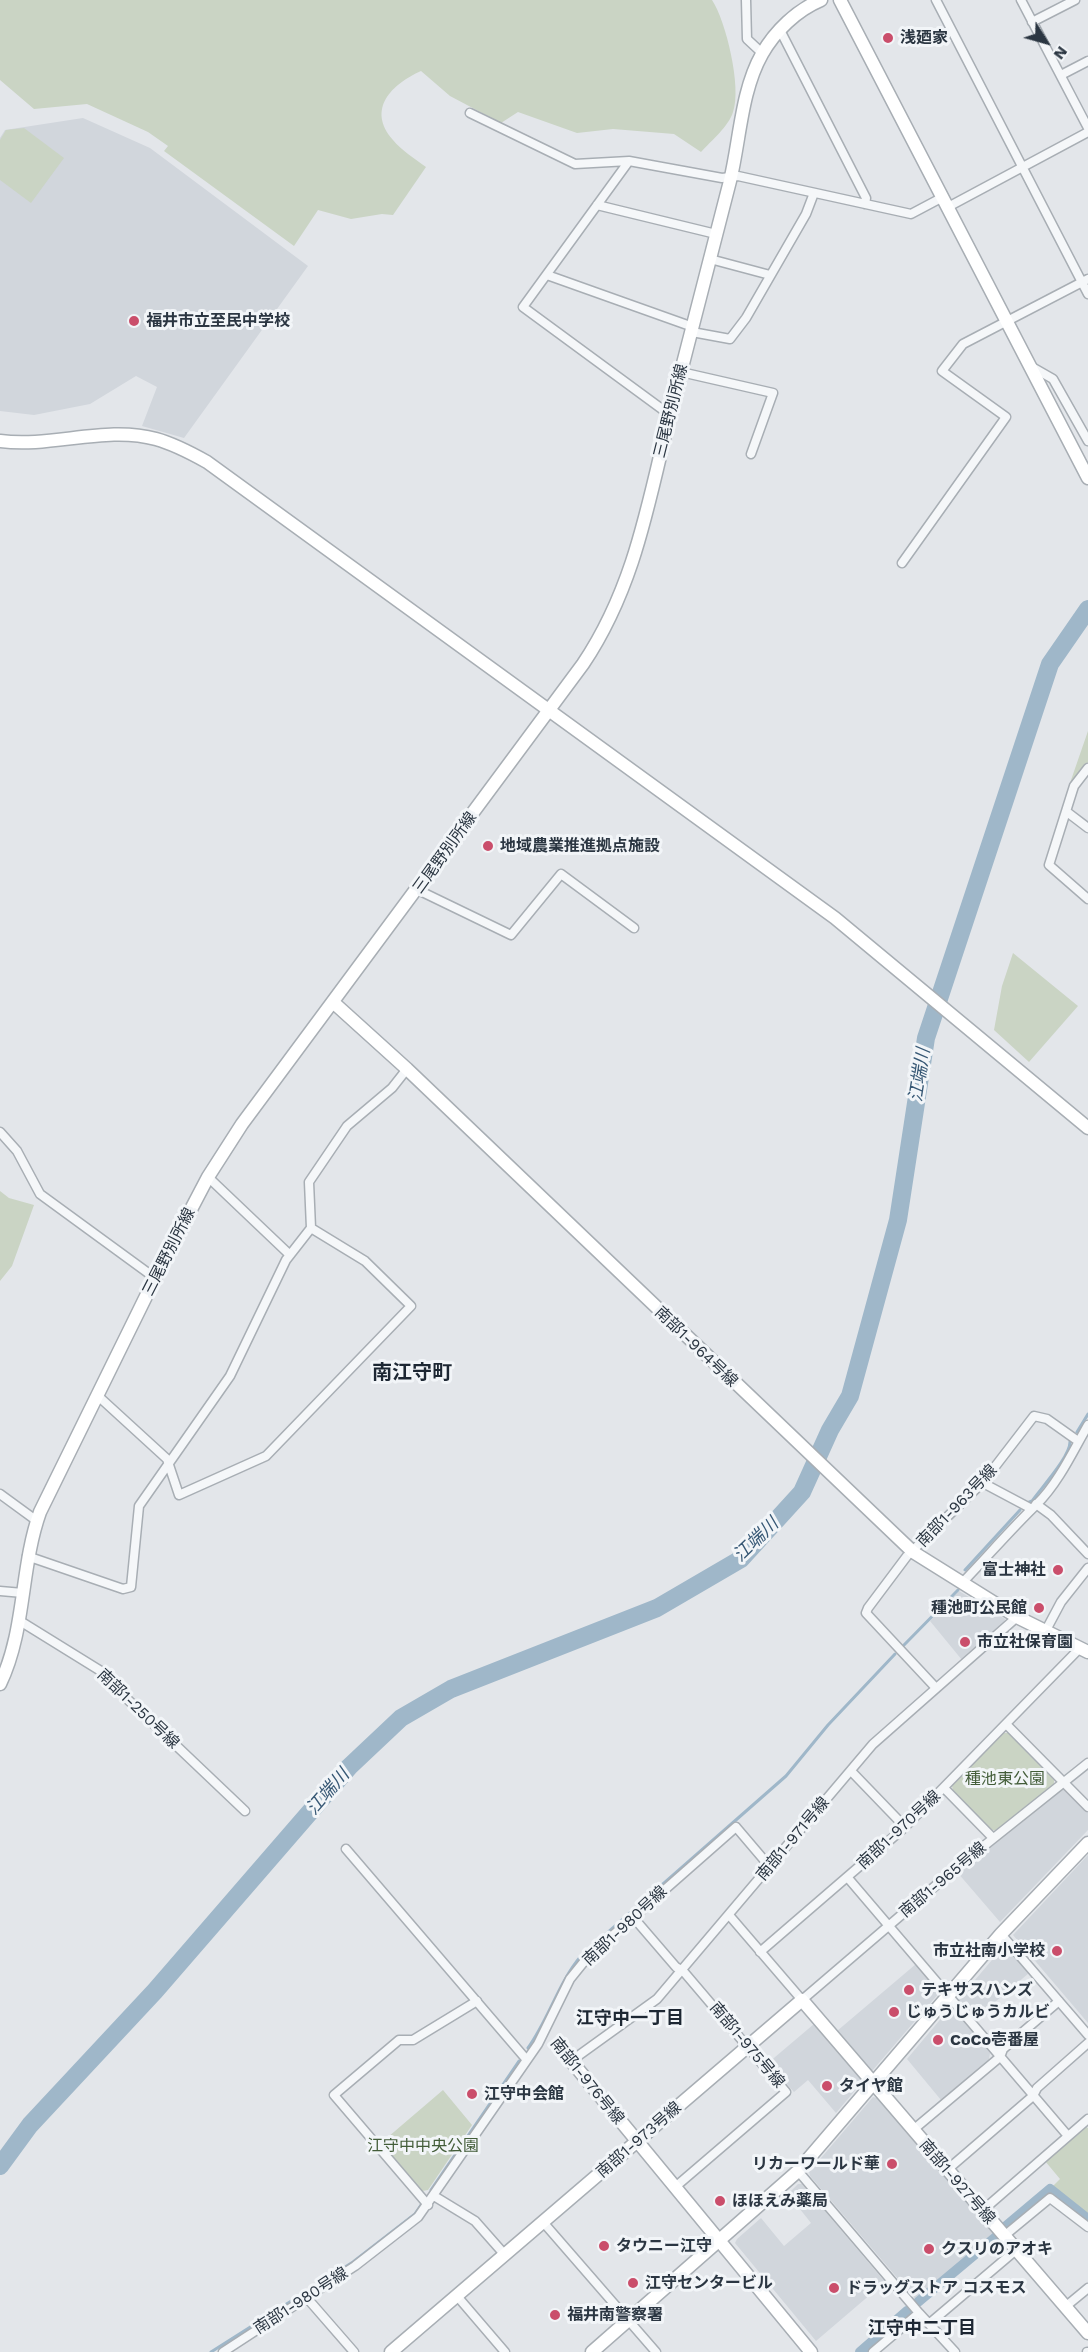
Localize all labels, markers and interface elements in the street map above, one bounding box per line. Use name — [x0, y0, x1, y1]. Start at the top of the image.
north arrow — [1016, 12, 1076, 72]
place label: 浅廼家 — [900, 28, 948, 48]
marker: 浅廼家 — [881, 31, 895, 45]
text: N — [1050, 43, 1072, 64]
place label: 福井市立至民中学校 — [146, 311, 290, 331]
marker: 福井市立至民中学校 — [127, 314, 141, 328]
street label: 三尾野別所線 — [650, 362, 692, 460]
street label: 三尾野別所線 — [409, 809, 481, 897]
place label: 地域農業推進拠点施設 — [500, 836, 660, 856]
marker: 地域農業推進拠点施設 — [481, 839, 495, 853]
water label: 江端川 — [905, 1047, 935, 1103]
street label: 三尾野別所線 — [139, 1205, 199, 1299]
street label: 南部1-964号線 — [651, 1303, 741, 1391]
district label: 南江守町 — [372, 1361, 452, 1385]
street label: 南部1-963号線 — [913, 1461, 1001, 1551]
water label: 江端川 — [729, 1513, 783, 1567]
place label: 富士神社 — [982, 1560, 1046, 1580]
marker: 富士神社 — [1051, 1563, 1065, 1577]
place label: 種池町公民館 — [931, 1598, 1027, 1618]
marker: 種池町公民館 — [1032, 1601, 1046, 1615]
place label: 市立社保育園 — [977, 1632, 1073, 1652]
marker: 市立社保育園 — [958, 1635, 972, 1649]
street label: 南部1-250号線 — [93, 1665, 183, 1753]
water label: 江端川 — [302, 1765, 354, 1819]
park label: 種池東公園 — [965, 1769, 1045, 1789]
street label: 南部1-970号線 — [854, 1787, 944, 1873]
street label: 南部1-971号線 — [753, 1793, 833, 1885]
street label: 南部1-965号線 — [896, 1838, 990, 1922]
street label: 南部1-980号線 — [579, 1882, 671, 1970]
place label: 市立社南小学校 — [933, 1941, 1045, 1961]
marker: 市立社南小学校 — [1050, 1944, 1064, 1958]
place label: テキサスハンズ — [921, 1980, 1033, 2000]
marker: テキサスハンズ — [902, 1983, 916, 1997]
street label: 南部1-975号線 — [706, 1998, 788, 2092]
place label: じゅうじゅうカルビ — [906, 2002, 1050, 2022]
marker: じゅうじゅうカルビ — [887, 2005, 901, 2019]
district label: 江守中一丁目 — [576, 2008, 684, 2030]
place label: CoCo壱番屋 — [950, 2030, 1039, 2050]
marker: CoCo壱番屋 — [931, 2033, 945, 2047]
street label: 南部1-976号線 — [546, 2034, 628, 2128]
place label: タイヤ館 — [839, 2076, 903, 2096]
marker: タイヤ館 — [820, 2079, 834, 2093]
place label: 江守中会館 — [484, 2084, 564, 2104]
marker: 江守中会館 — [465, 2087, 479, 2101]
street label: 南部1-973号線 — [593, 2098, 685, 2182]
park label: 江守中中央公園 — [367, 2136, 479, 2156]
street label: 南部1-927号線 — [915, 2136, 999, 2228]
place label: リカーワールド華 — [752, 2154, 880, 2174]
marker: リカーワールド華 — [885, 2157, 899, 2171]
place label: ほほえみ薬局 — [732, 2191, 828, 2211]
marker: ほほえみ薬局 — [713, 2194, 727, 2208]
place label: タウニー江守 — [616, 2236, 712, 2256]
marker: タウニー江守 — [597, 2239, 611, 2253]
place label: クスリのアオキ — [941, 2239, 1053, 2259]
marker: クスリのアオキ — [922, 2242, 936, 2256]
street label: 南部1-980号線 — [251, 2264, 351, 2338]
place label: 江守センタービル — [645, 2273, 773, 2293]
marker: 江守センタービル — [626, 2276, 640, 2290]
place label: ドラッグストア コスモス — [846, 2278, 1027, 2298]
marker: ドラッグストア コスモス — [827, 2281, 841, 2295]
place label: 福井南警察署 — [567, 2305, 663, 2325]
marker: 福井南警察署 — [548, 2308, 562, 2322]
district label: 江守中二丁目 — [868, 2318, 976, 2340]

